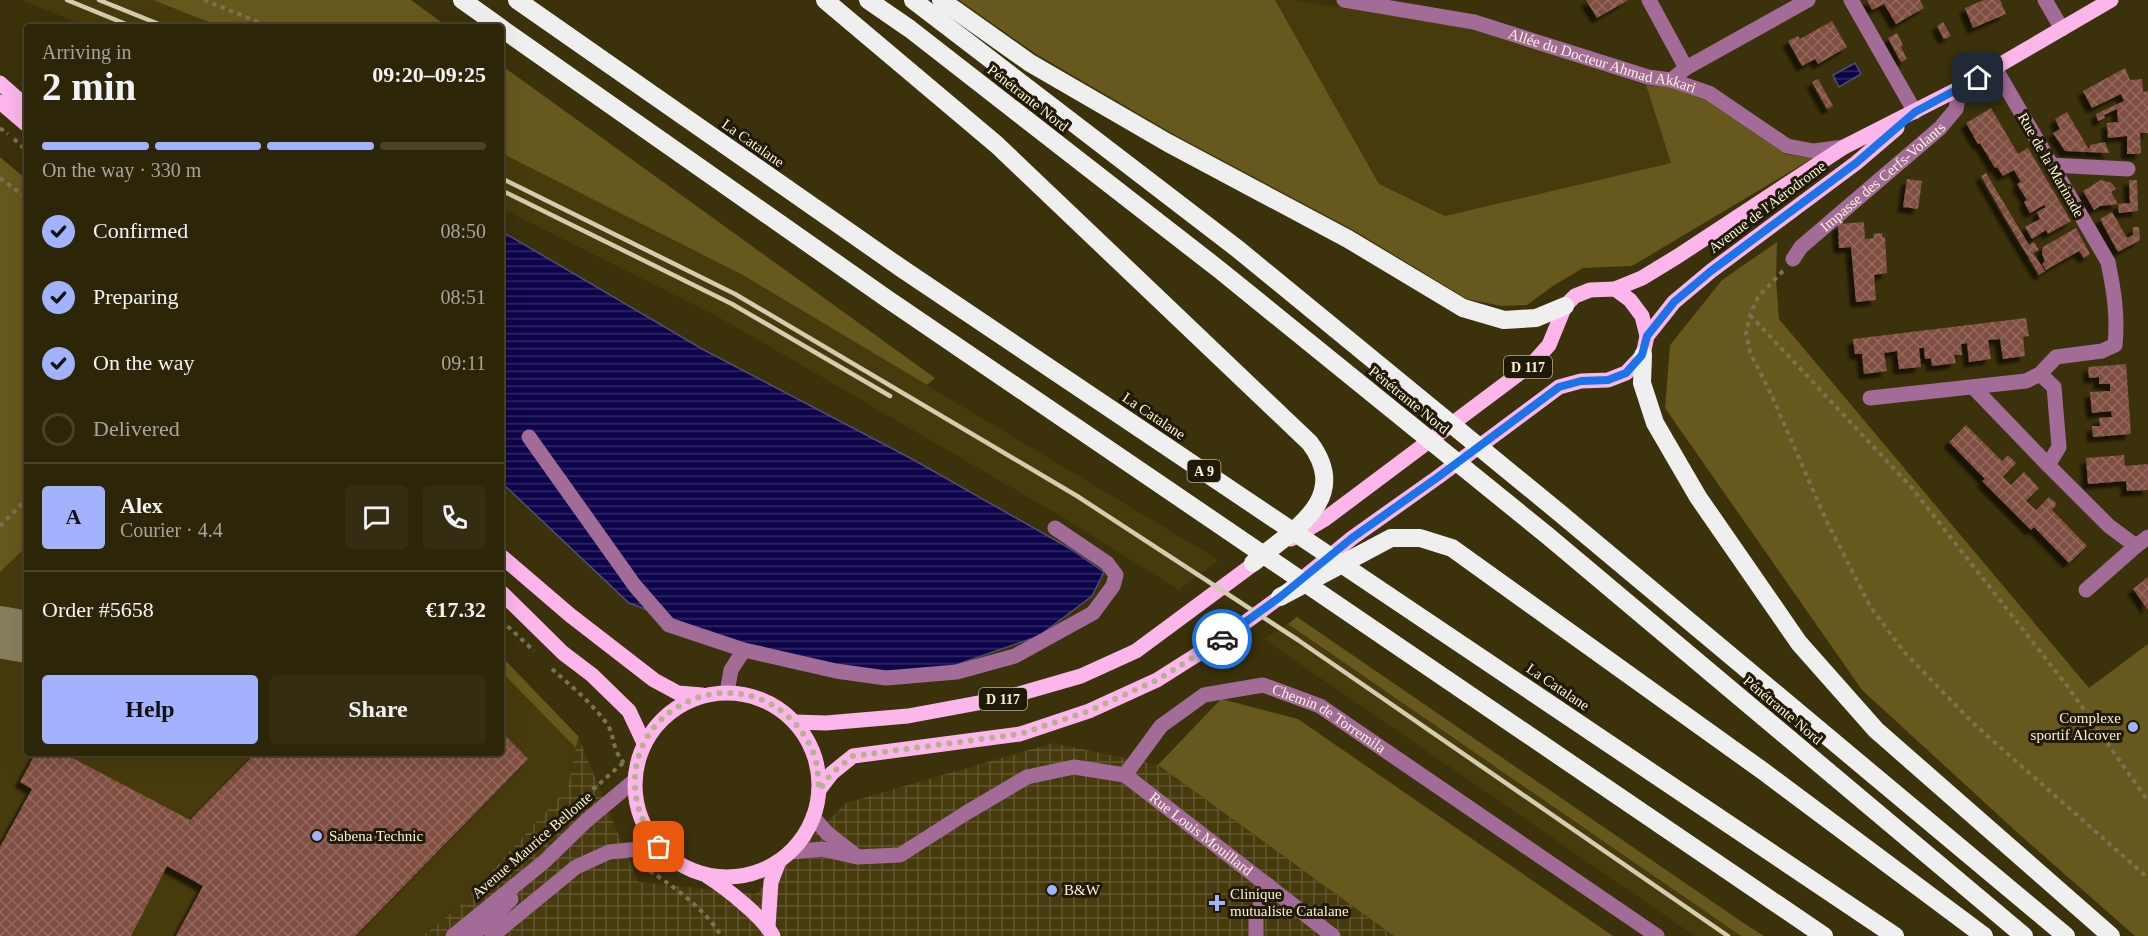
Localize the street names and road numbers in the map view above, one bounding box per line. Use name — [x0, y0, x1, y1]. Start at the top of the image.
street label: Allée du Docteur Ahmad Akkari — [1506, 25, 1698, 96]
street label: Pénétrante Nord — [985, 62, 1072, 135]
street label: Rue de la Marinade — [2015, 110, 2088, 220]
street label: La Catalane — [719, 116, 787, 170]
street label: Impasse des Cerfs-Volants — [1817, 120, 1949, 235]
street label: Avenue de l'Aérodrome — [1705, 158, 1829, 256]
road number: D 117 — [1504, 356, 1552, 378]
street label: Pénétrante Nord — [1366, 363, 1452, 437]
street label: La Catalane — [1120, 389, 1189, 443]
road number: A 9 — [1188, 460, 1220, 482]
street label: La Catalane — [1524, 660, 1593, 714]
street label: Pénétrante Nord — [1740, 672, 1826, 748]
street label: Chemin de Torremila — [1270, 681, 1389, 757]
road number: D 117 — [979, 688, 1027, 710]
street label: Avenue Maurice Bellonte — [469, 788, 596, 902]
street label: Rue Louis Mouillard — [1146, 789, 1256, 879]

